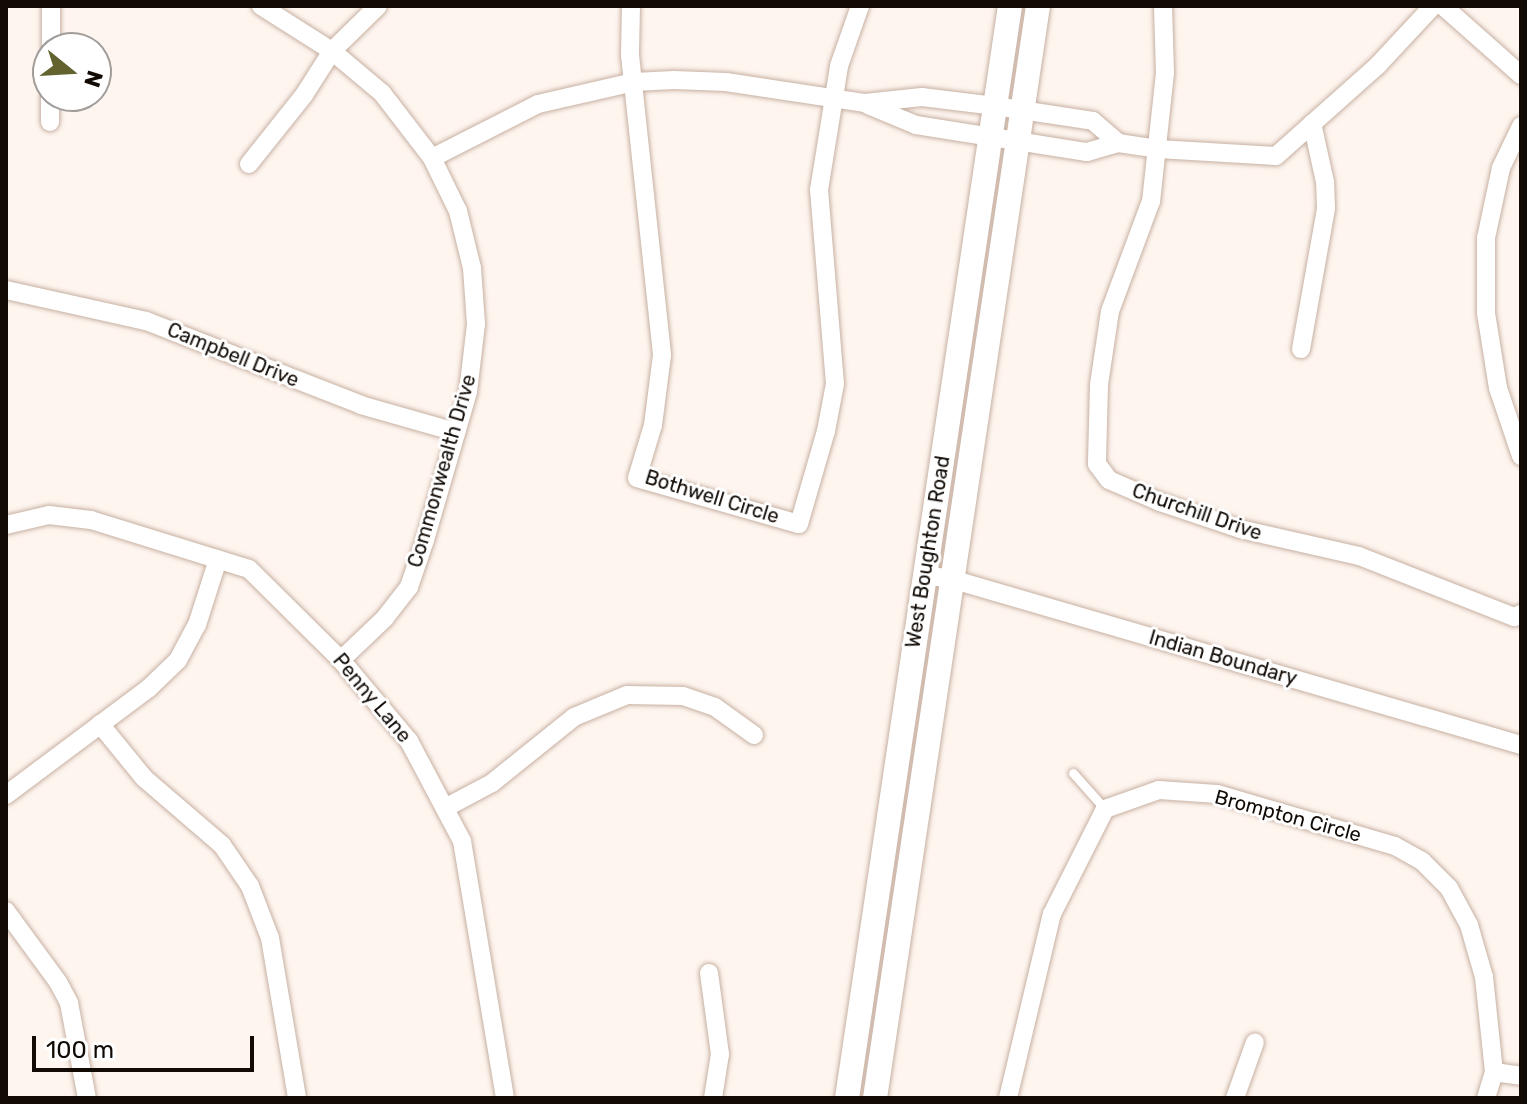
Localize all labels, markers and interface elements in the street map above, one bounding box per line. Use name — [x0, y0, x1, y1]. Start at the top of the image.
north arrow — [32, 32, 112, 112]
text: N — [78, 67, 109, 91]
street label: Campbell Drive — [164, 318, 302, 392]
street label: Commonwealth Drive — [403, 372, 481, 570]
street label: West Boughton Road — [901, 454, 955, 650]
street label: Bothwell Circle — [642, 465, 782, 529]
street label: Churchill Drive — [1129, 479, 1265, 545]
street label: Indian Boundary — [1146, 625, 1300, 691]
street label: Penny Lane — [328, 648, 416, 748]
street label: Brompton Circle — [1212, 785, 1364, 847]
scale bar — [36, 1020, 258, 1070]
text: 100 m — [46, 1036, 114, 1064]

